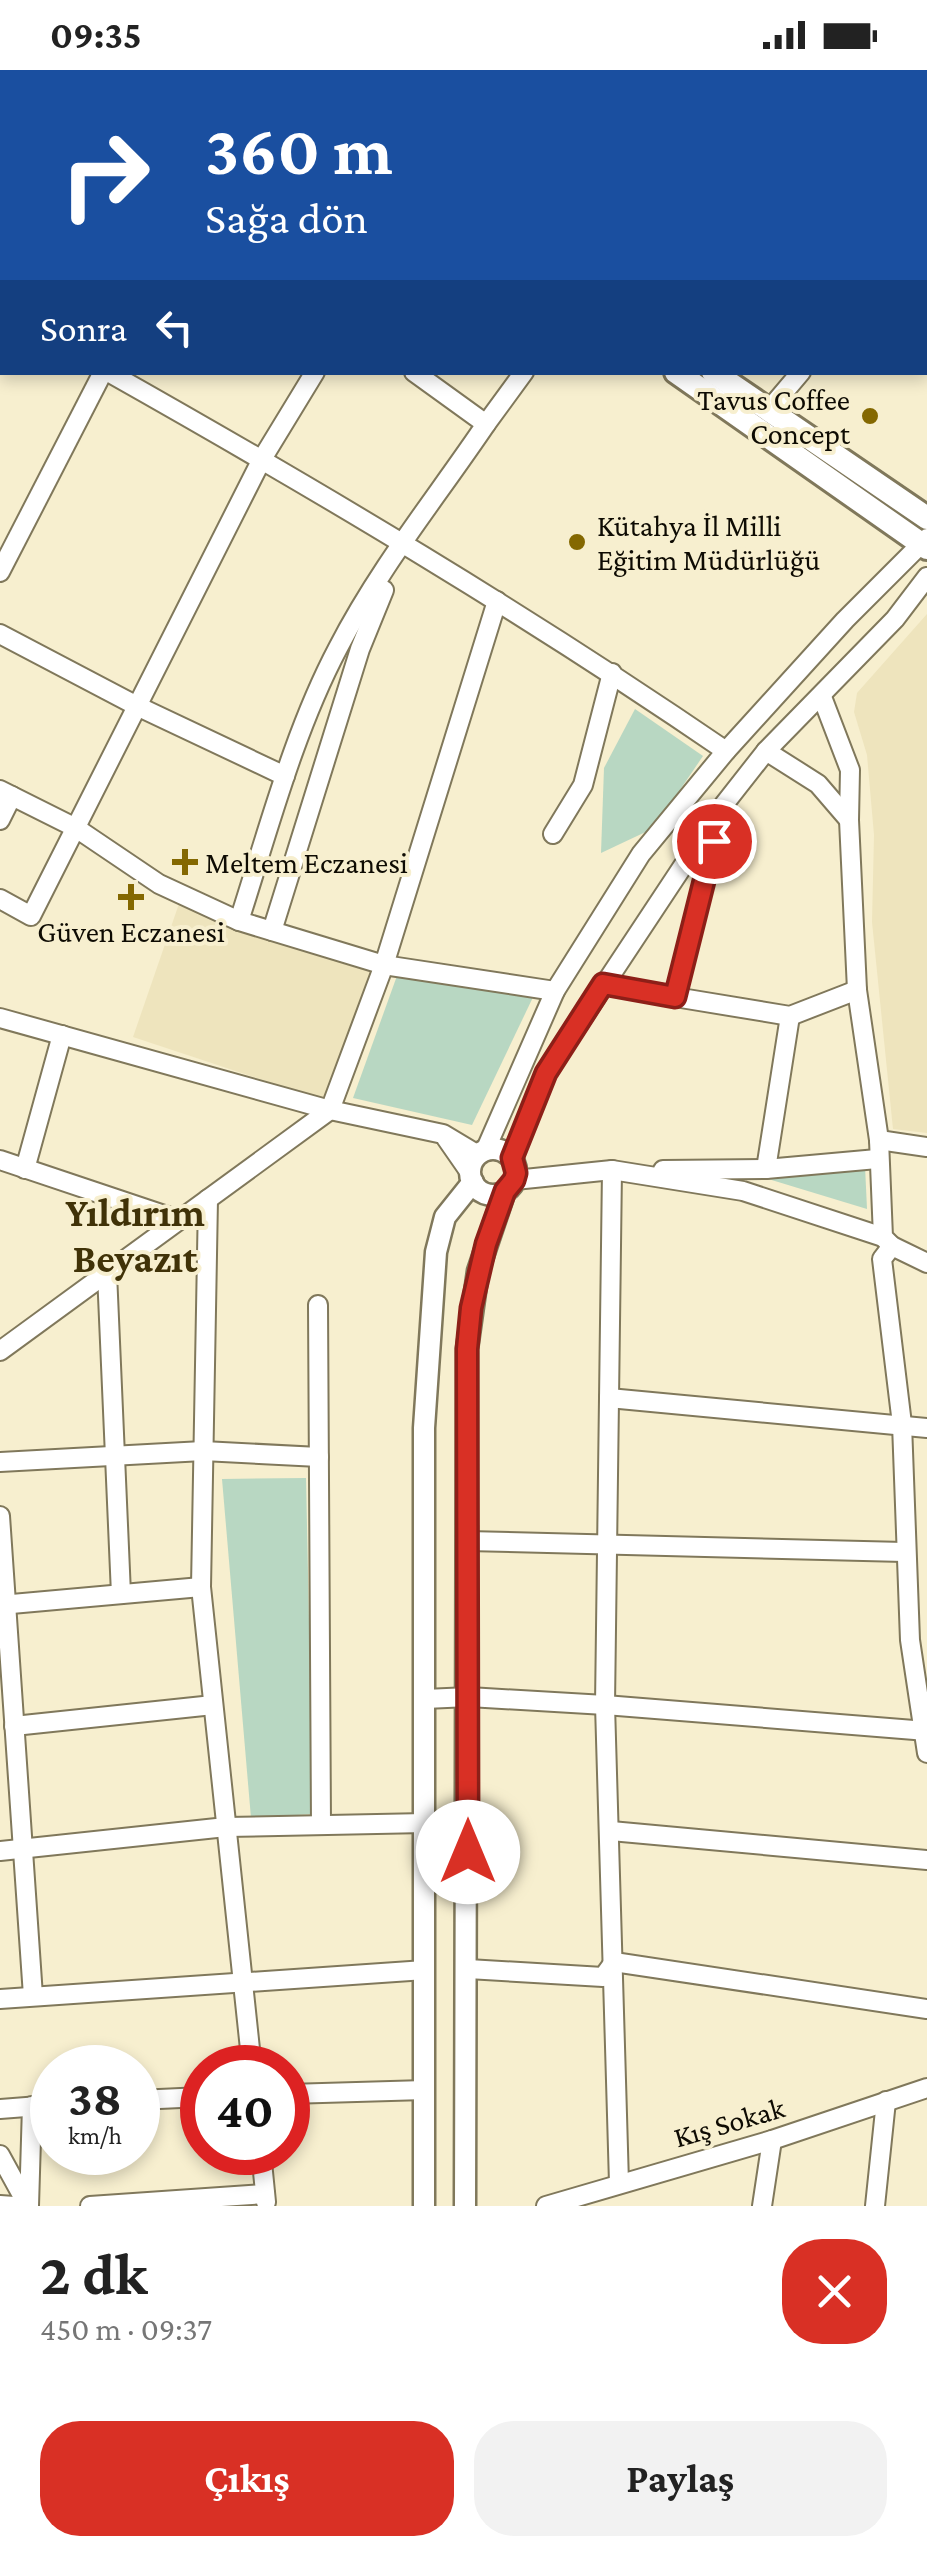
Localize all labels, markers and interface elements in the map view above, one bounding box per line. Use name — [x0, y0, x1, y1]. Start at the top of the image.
text: 09:35 — [50, 14, 142, 56]
icon: right — [40, 110, 170, 240]
text: 360 m — [205, 111, 393, 189]
text: Sağa dön — [205, 193, 368, 243]
icon: left — [147, 300, 202, 355]
text: Sonra — [40, 307, 127, 349]
place label: Tavus Coffee Concept — [697, 383, 851, 451]
marker: Tavus Coffee Concept — [859, 405, 881, 427]
place label: Kütahya İl Milli Eğitim Müdürlüğü — [597, 509, 820, 577]
marker: Kütahya İl Milli Eğitim Müdürlüğü — [566, 531, 588, 553]
pin — [672, 799, 757, 884]
icon: arrive — [687, 814, 742, 869]
place label: Meltem Eczanesi — [205, 846, 408, 879]
marker: Meltem Eczanesi — [174, 851, 196, 873]
marker: Güven Eczanesi — [120, 886, 142, 908]
place label: Güven Eczanesi — [37, 915, 225, 948]
district label: Yıldırım Beyazıt — [65, 1190, 205, 1281]
position arrow — [416, 1800, 520, 1904]
speed limit sign: 40 — [180, 2045, 310, 2175]
text: 38 — [68, 2070, 122, 2126]
street label: Kış Sokak — [670, 2090, 789, 2155]
text: km/h — [68, 2122, 122, 2149]
button: close — [782, 2239, 887, 2344]
text: 2 dk — [40, 2240, 148, 2307]
text: 450 m · 09:37 — [40, 2311, 212, 2347]
button: Çıkış — [40, 2421, 454, 2536]
button: Paylaş — [474, 2421, 887, 2536]

